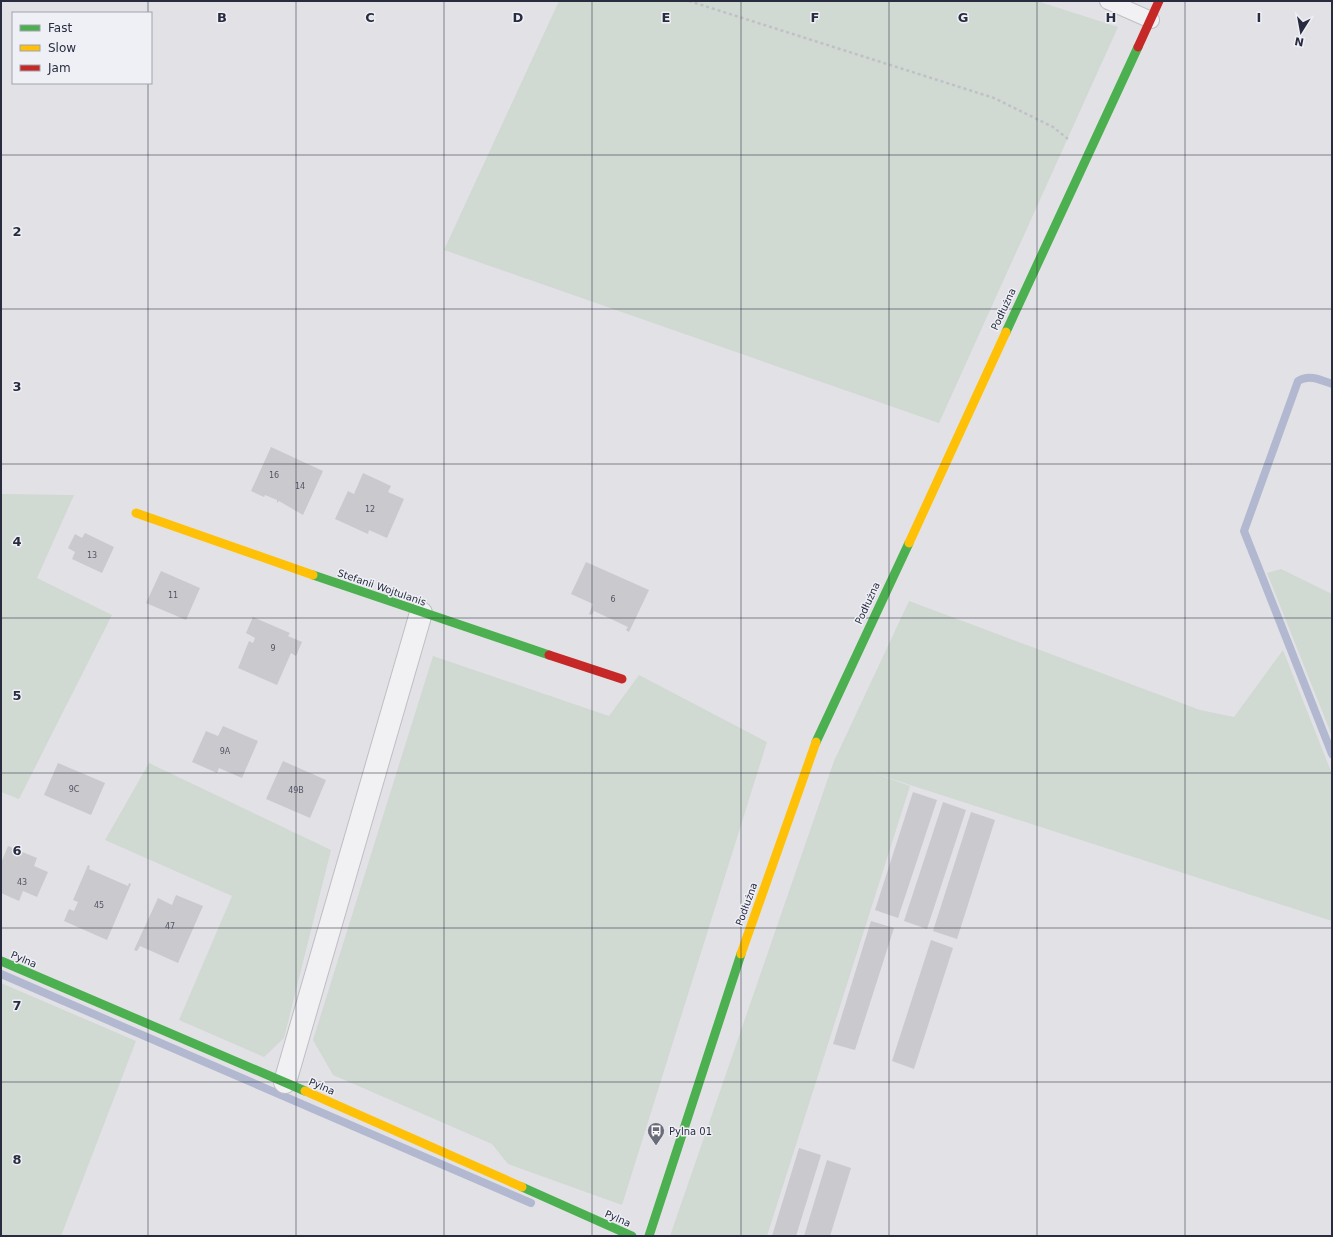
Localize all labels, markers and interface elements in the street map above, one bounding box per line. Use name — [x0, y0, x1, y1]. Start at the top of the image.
text: B — [217, 10, 227, 25]
text: C — [365, 10, 375, 25]
text: D — [513, 10, 524, 25]
text: E — [662, 10, 670, 25]
text: F — [811, 10, 819, 25]
text: G — [958, 10, 968, 25]
text: H — [1106, 10, 1116, 25]
text: I — [1257, 10, 1261, 25]
legend — [12, 12, 152, 84]
north arrow — [1281, 12, 1321, 52]
text: Fast — [48, 21, 72, 35]
text: N — [1293, 34, 1305, 49]
text: Slow — [48, 41, 76, 55]
text: Jam — [47, 61, 71, 75]
text: 2 — [12, 224, 22, 239]
street label: Podłużna — [989, 286, 1018, 332]
text: 3 — [12, 379, 22, 394]
house number: 16 — [269, 471, 279, 480]
house number: 14 — [295, 482, 305, 491]
house number: 12 — [365, 505, 375, 514]
text: 4 — [12, 534, 22, 549]
house number: 13 — [87, 551, 97, 560]
street label: Stefanii Wojtulanis — [336, 567, 428, 608]
street label: Podłużna — [853, 580, 882, 626]
house number: 11 — [168, 591, 178, 600]
house number: 6 — [610, 595, 616, 604]
house number: 9 — [270, 644, 276, 653]
text: 5 — [12, 688, 22, 703]
house number: 9A — [220, 747, 231, 756]
house number: 9C — [69, 785, 80, 794]
house number: 49B — [288, 786, 304, 795]
text: 6 — [12, 843, 22, 858]
house number: 43 — [17, 878, 27, 887]
street label: Podłużna — [734, 881, 759, 927]
house number: 45 — [94, 901, 104, 910]
house number: 47 — [165, 922, 175, 931]
street label: Pylna — [9, 949, 38, 970]
text: 7 — [12, 998, 22, 1013]
street label: Pylna — [307, 1076, 336, 1097]
bus stop icon: Pylna 01 — [646, 1121, 666, 1146]
place label: Pylna 01 — [669, 1126, 712, 1137]
text: 8 — [12, 1152, 22, 1167]
street label: Pylna — [603, 1208, 632, 1229]

